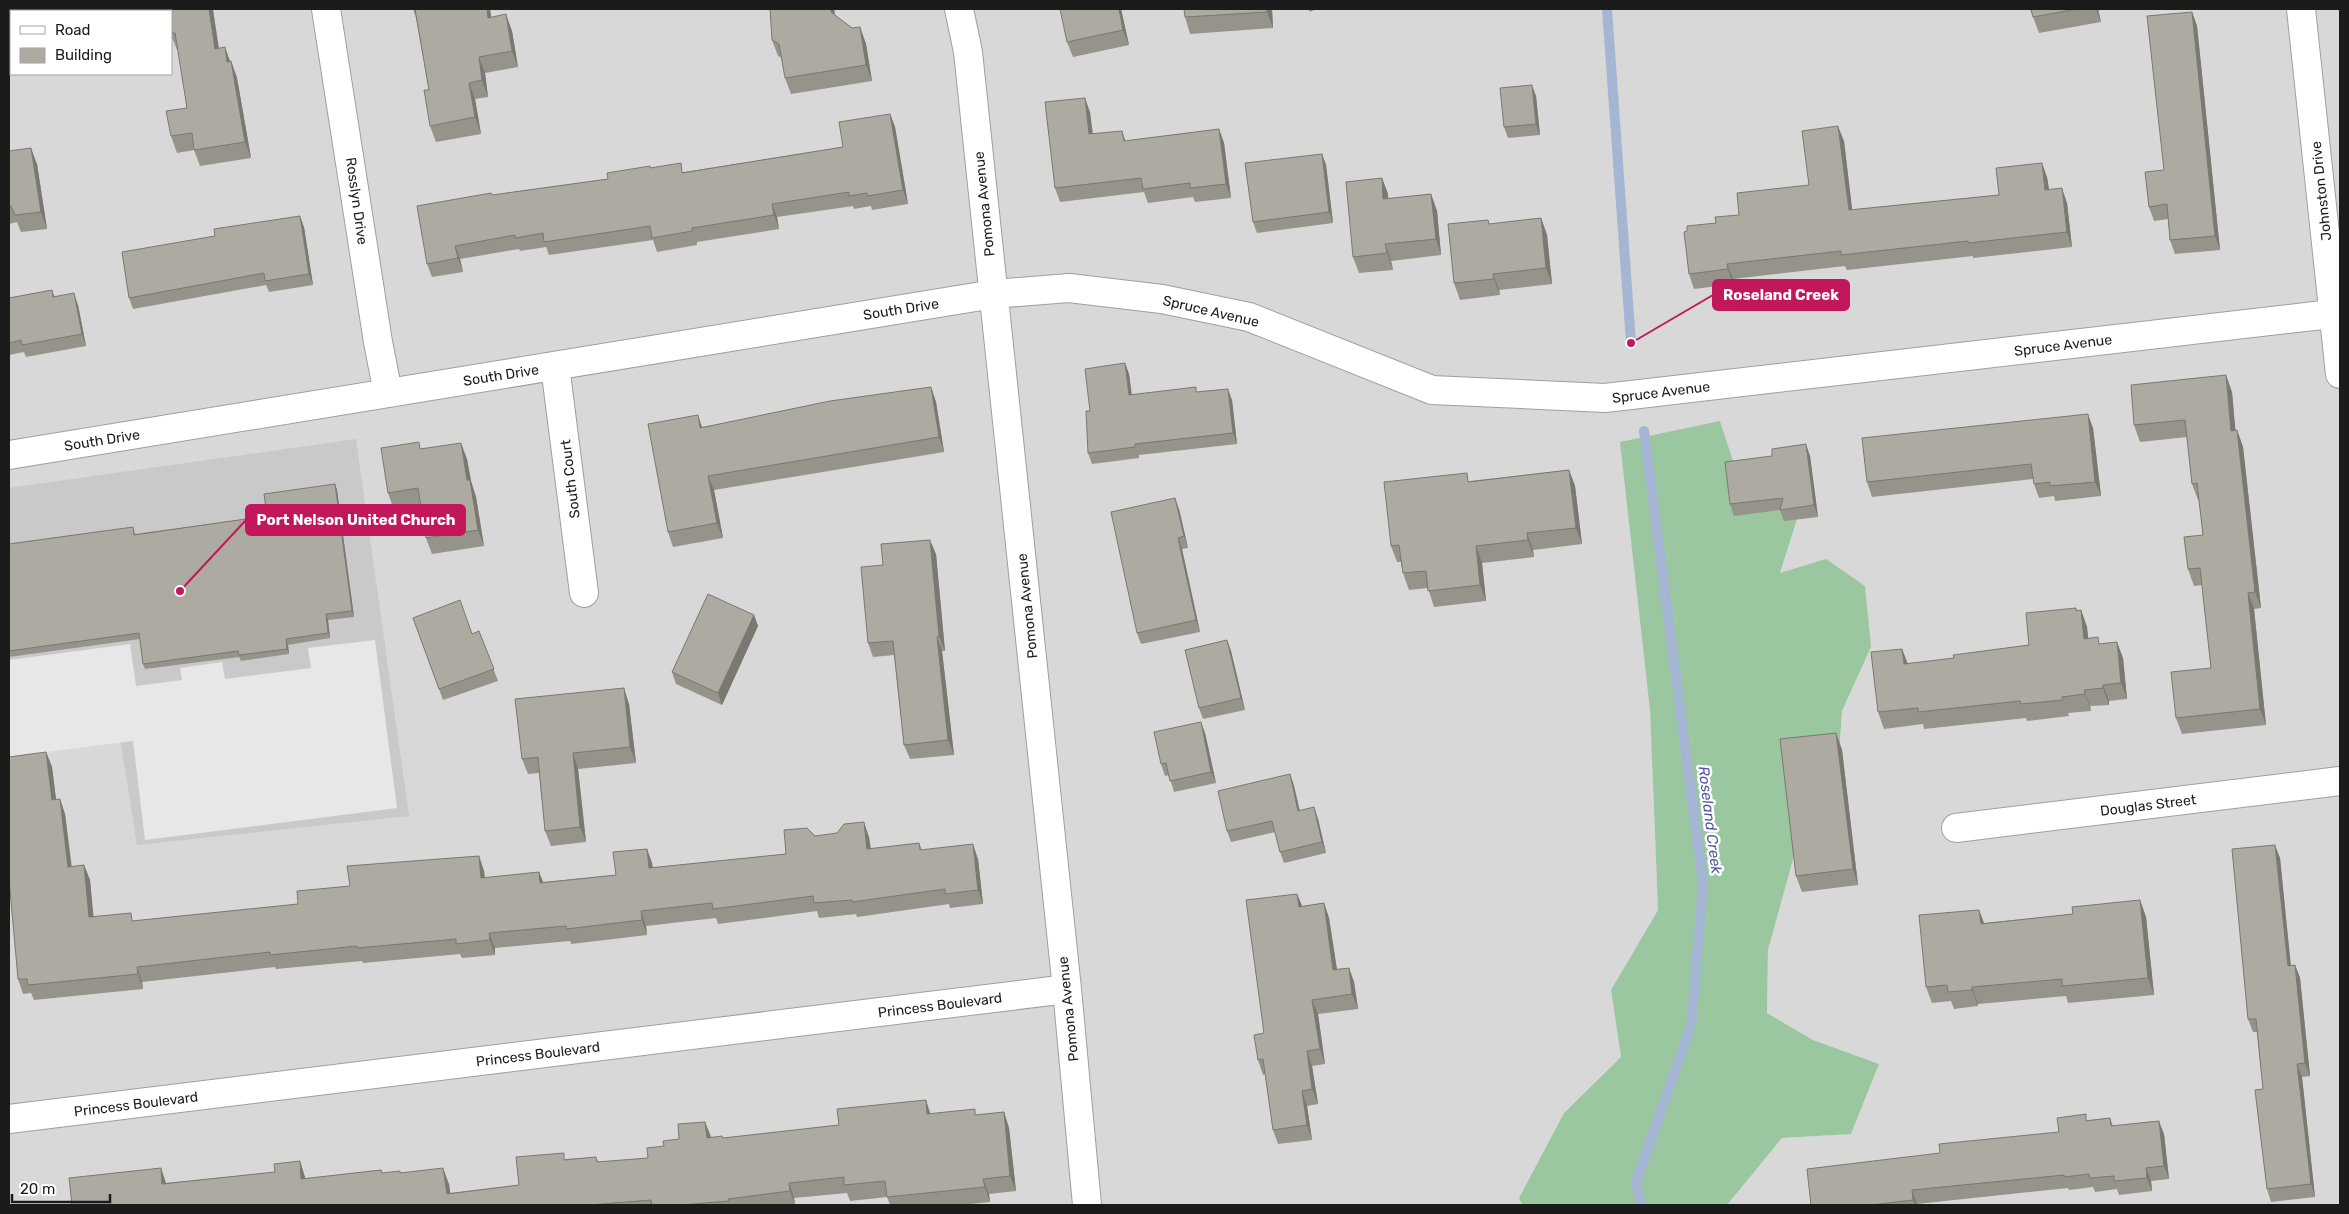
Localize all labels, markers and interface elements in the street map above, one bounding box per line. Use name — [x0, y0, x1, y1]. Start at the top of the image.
legend — [10, 10, 172, 75]
text: Road — [55, 21, 91, 39]
text: Building — [55, 46, 112, 64]
street label: Johnston Drive — [2308, 140, 2335, 242]
street label: Pomona Avenue — [971, 150, 998, 257]
street label: Rosslyn Drive — [342, 156, 371, 246]
callout: Roseland Creek — [1713, 280, 1849, 310]
text: Roseland Creek — [1723, 286, 1839, 304]
street label: Spruce Avenue — [1161, 292, 1261, 331]
street label: South Drive — [862, 295, 940, 324]
street label: Spruce Avenue — [2013, 331, 2113, 360]
street label: South Drive — [462, 361, 540, 390]
street label: Spruce Avenue — [1611, 378, 1711, 407]
street label: South Drive — [63, 426, 141, 455]
street label: South Court — [557, 438, 584, 519]
callout: Port Nelson United Church — [246, 505, 465, 535]
text: Port Nelson United Church — [256, 511, 456, 529]
street label: Pomona Avenue — [1014, 552, 1041, 659]
water label: Roseland Creek — [1694, 765, 1726, 875]
street label: Douglas Street — [2099, 791, 2198, 820]
street label: Pomona Avenue — [1055, 955, 1082, 1062]
street label: Princess Boulevard — [877, 989, 1003, 1022]
street label: Princess Boulevard — [475, 1038, 601, 1071]
street label: Princess Boulevard — [73, 1088, 199, 1121]
scale bar — [12, 1172, 110, 1204]
text: 20 m — [20, 1180, 55, 1198]

